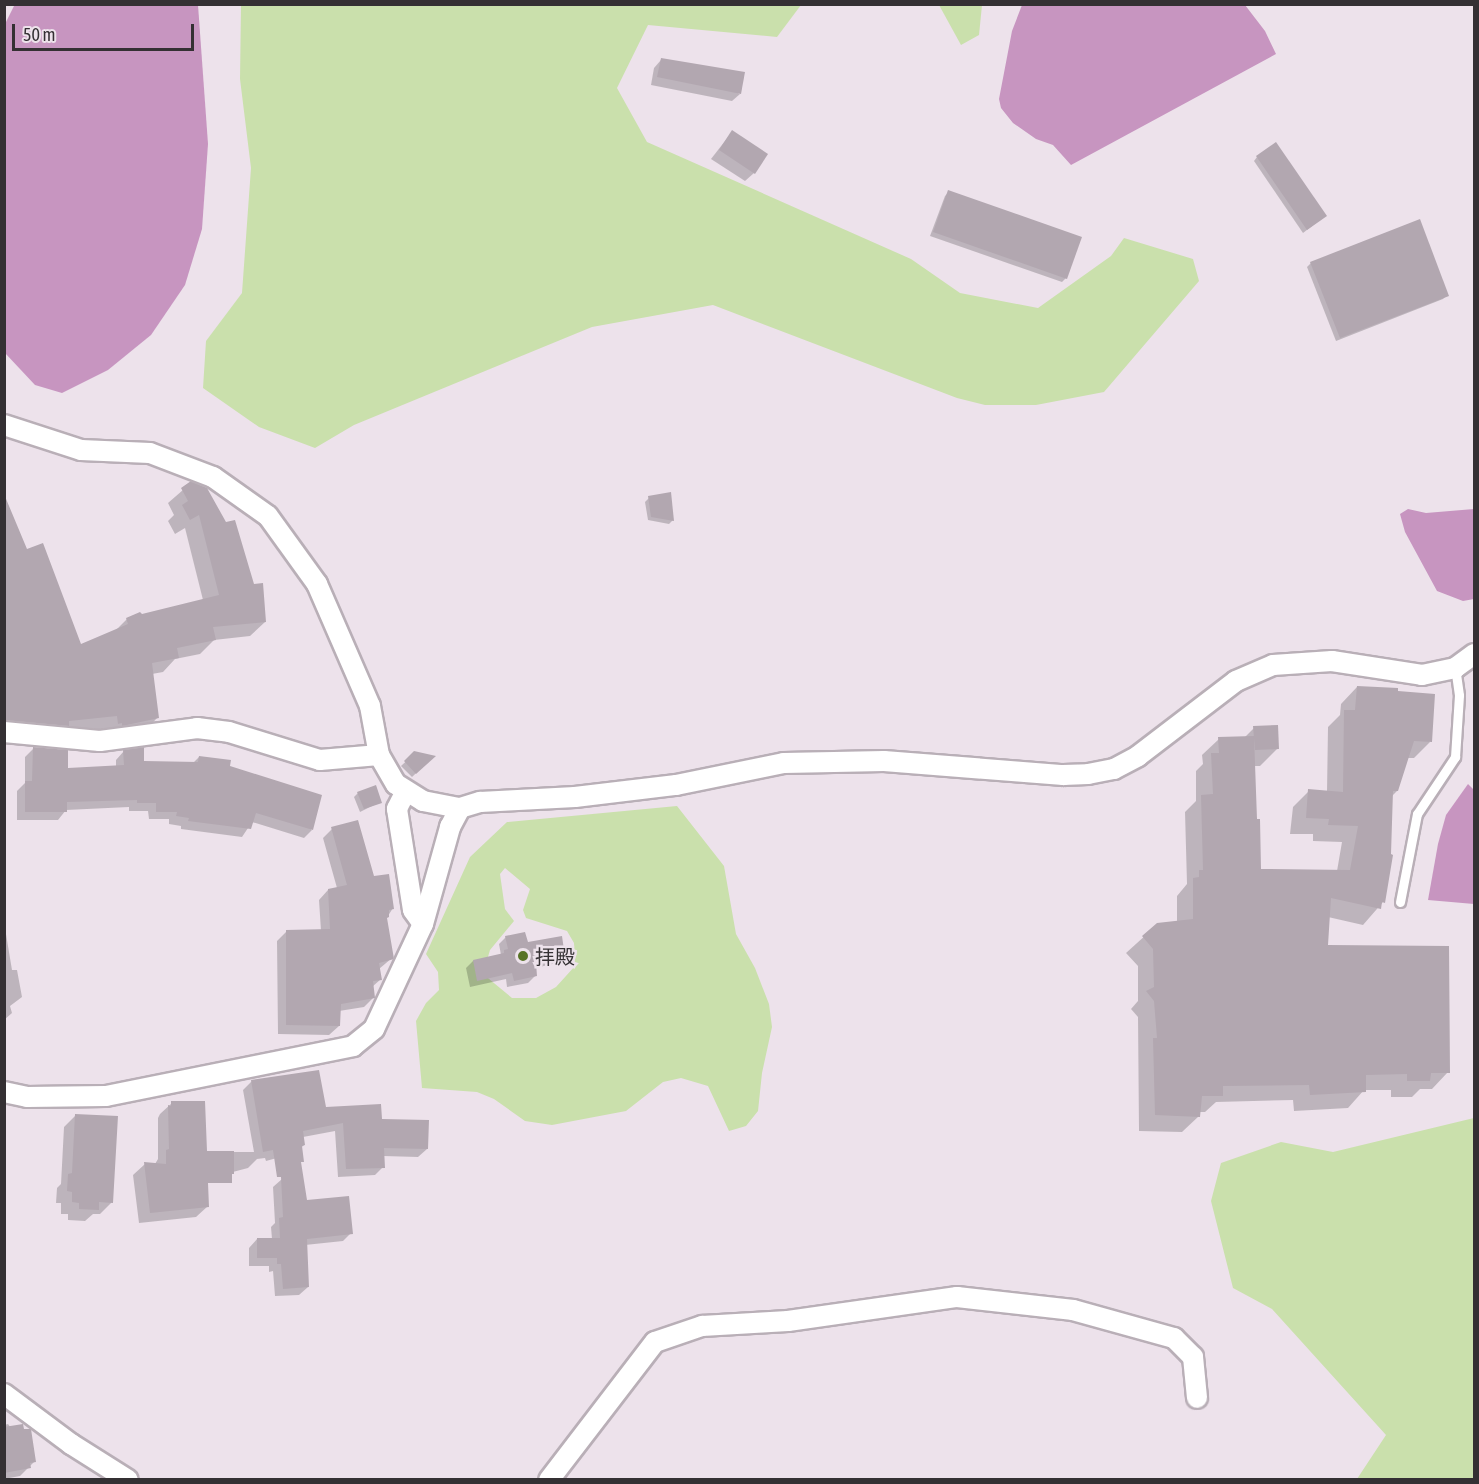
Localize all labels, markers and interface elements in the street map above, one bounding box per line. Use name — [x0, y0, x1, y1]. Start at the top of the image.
scale bar — [15, 12, 196, 50]
text: 50 m — [23, 24, 55, 45]
place label: 拝殿 — [535, 944, 575, 968]
marker: 拝殿 — [516, 949, 530, 963]

